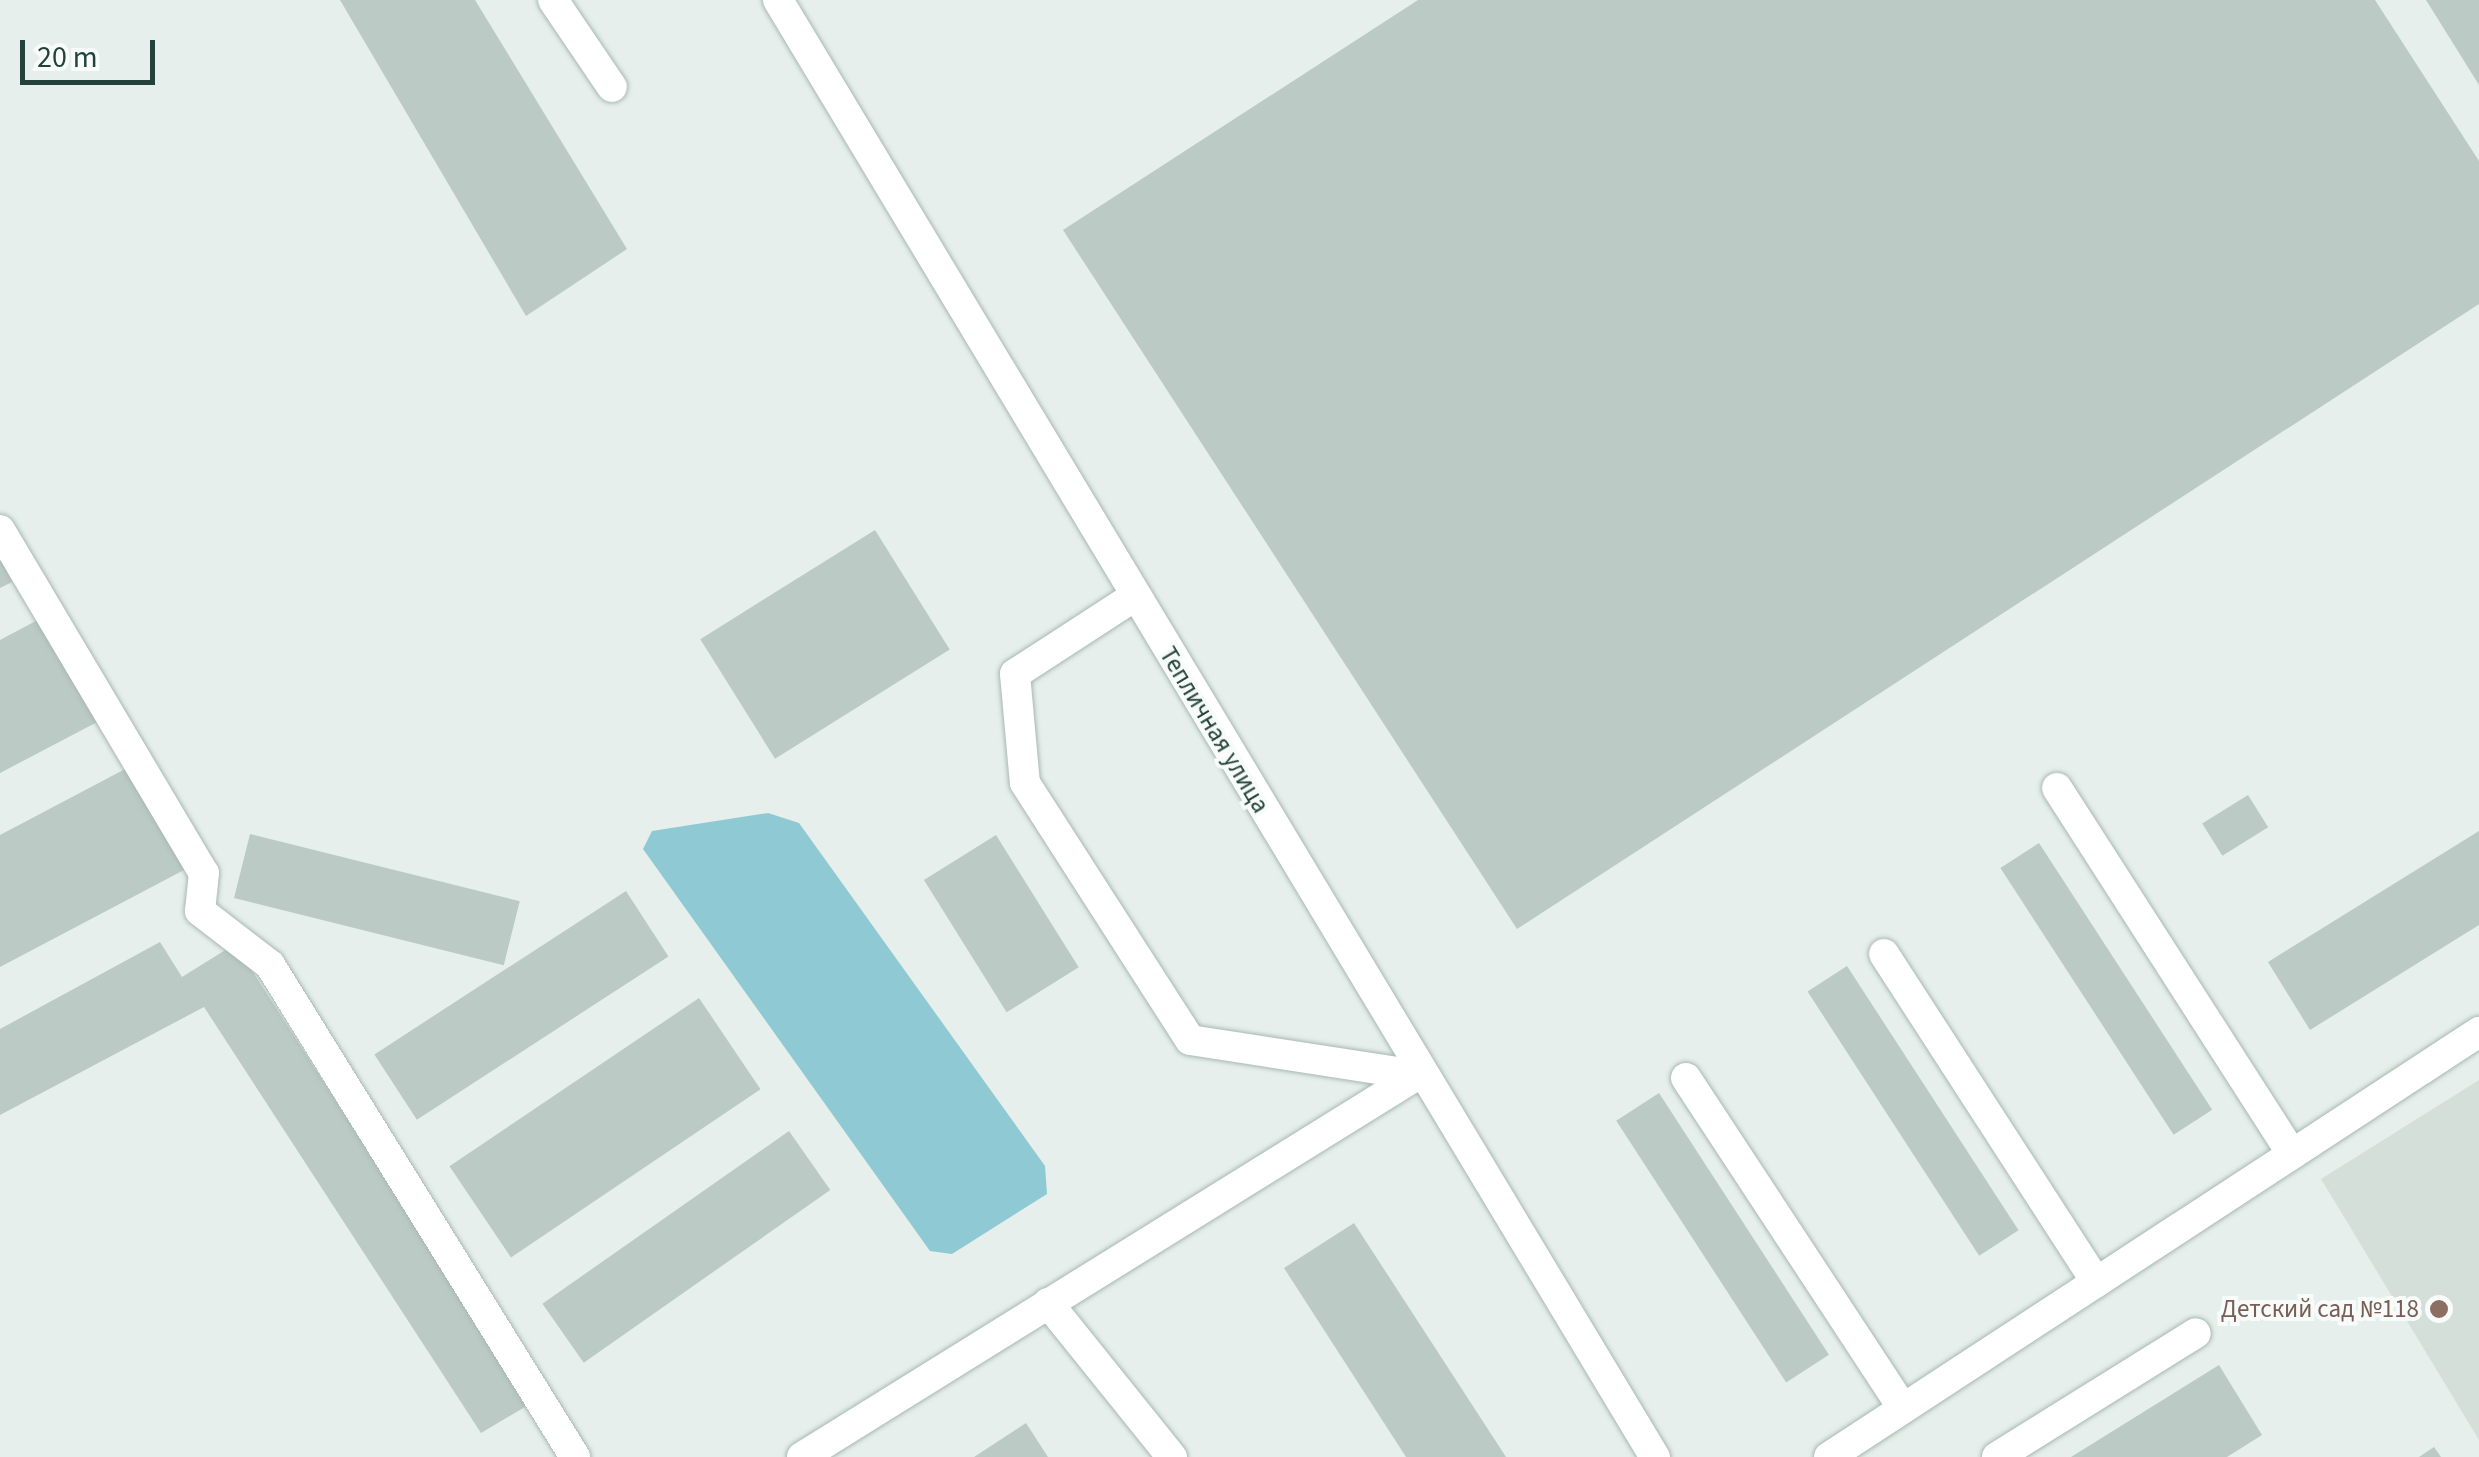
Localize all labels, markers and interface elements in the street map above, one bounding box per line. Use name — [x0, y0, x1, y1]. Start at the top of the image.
scale bar — [25, 20, 160, 82]
text: 20 m — [37, 36, 98, 79]
street label: Тепличная улица — [1153, 642, 1275, 818]
place label: Детский сад №118 — [2221, 1294, 2419, 1324]
marker: Детский сад №118 — [2428, 1298, 2450, 1320]

